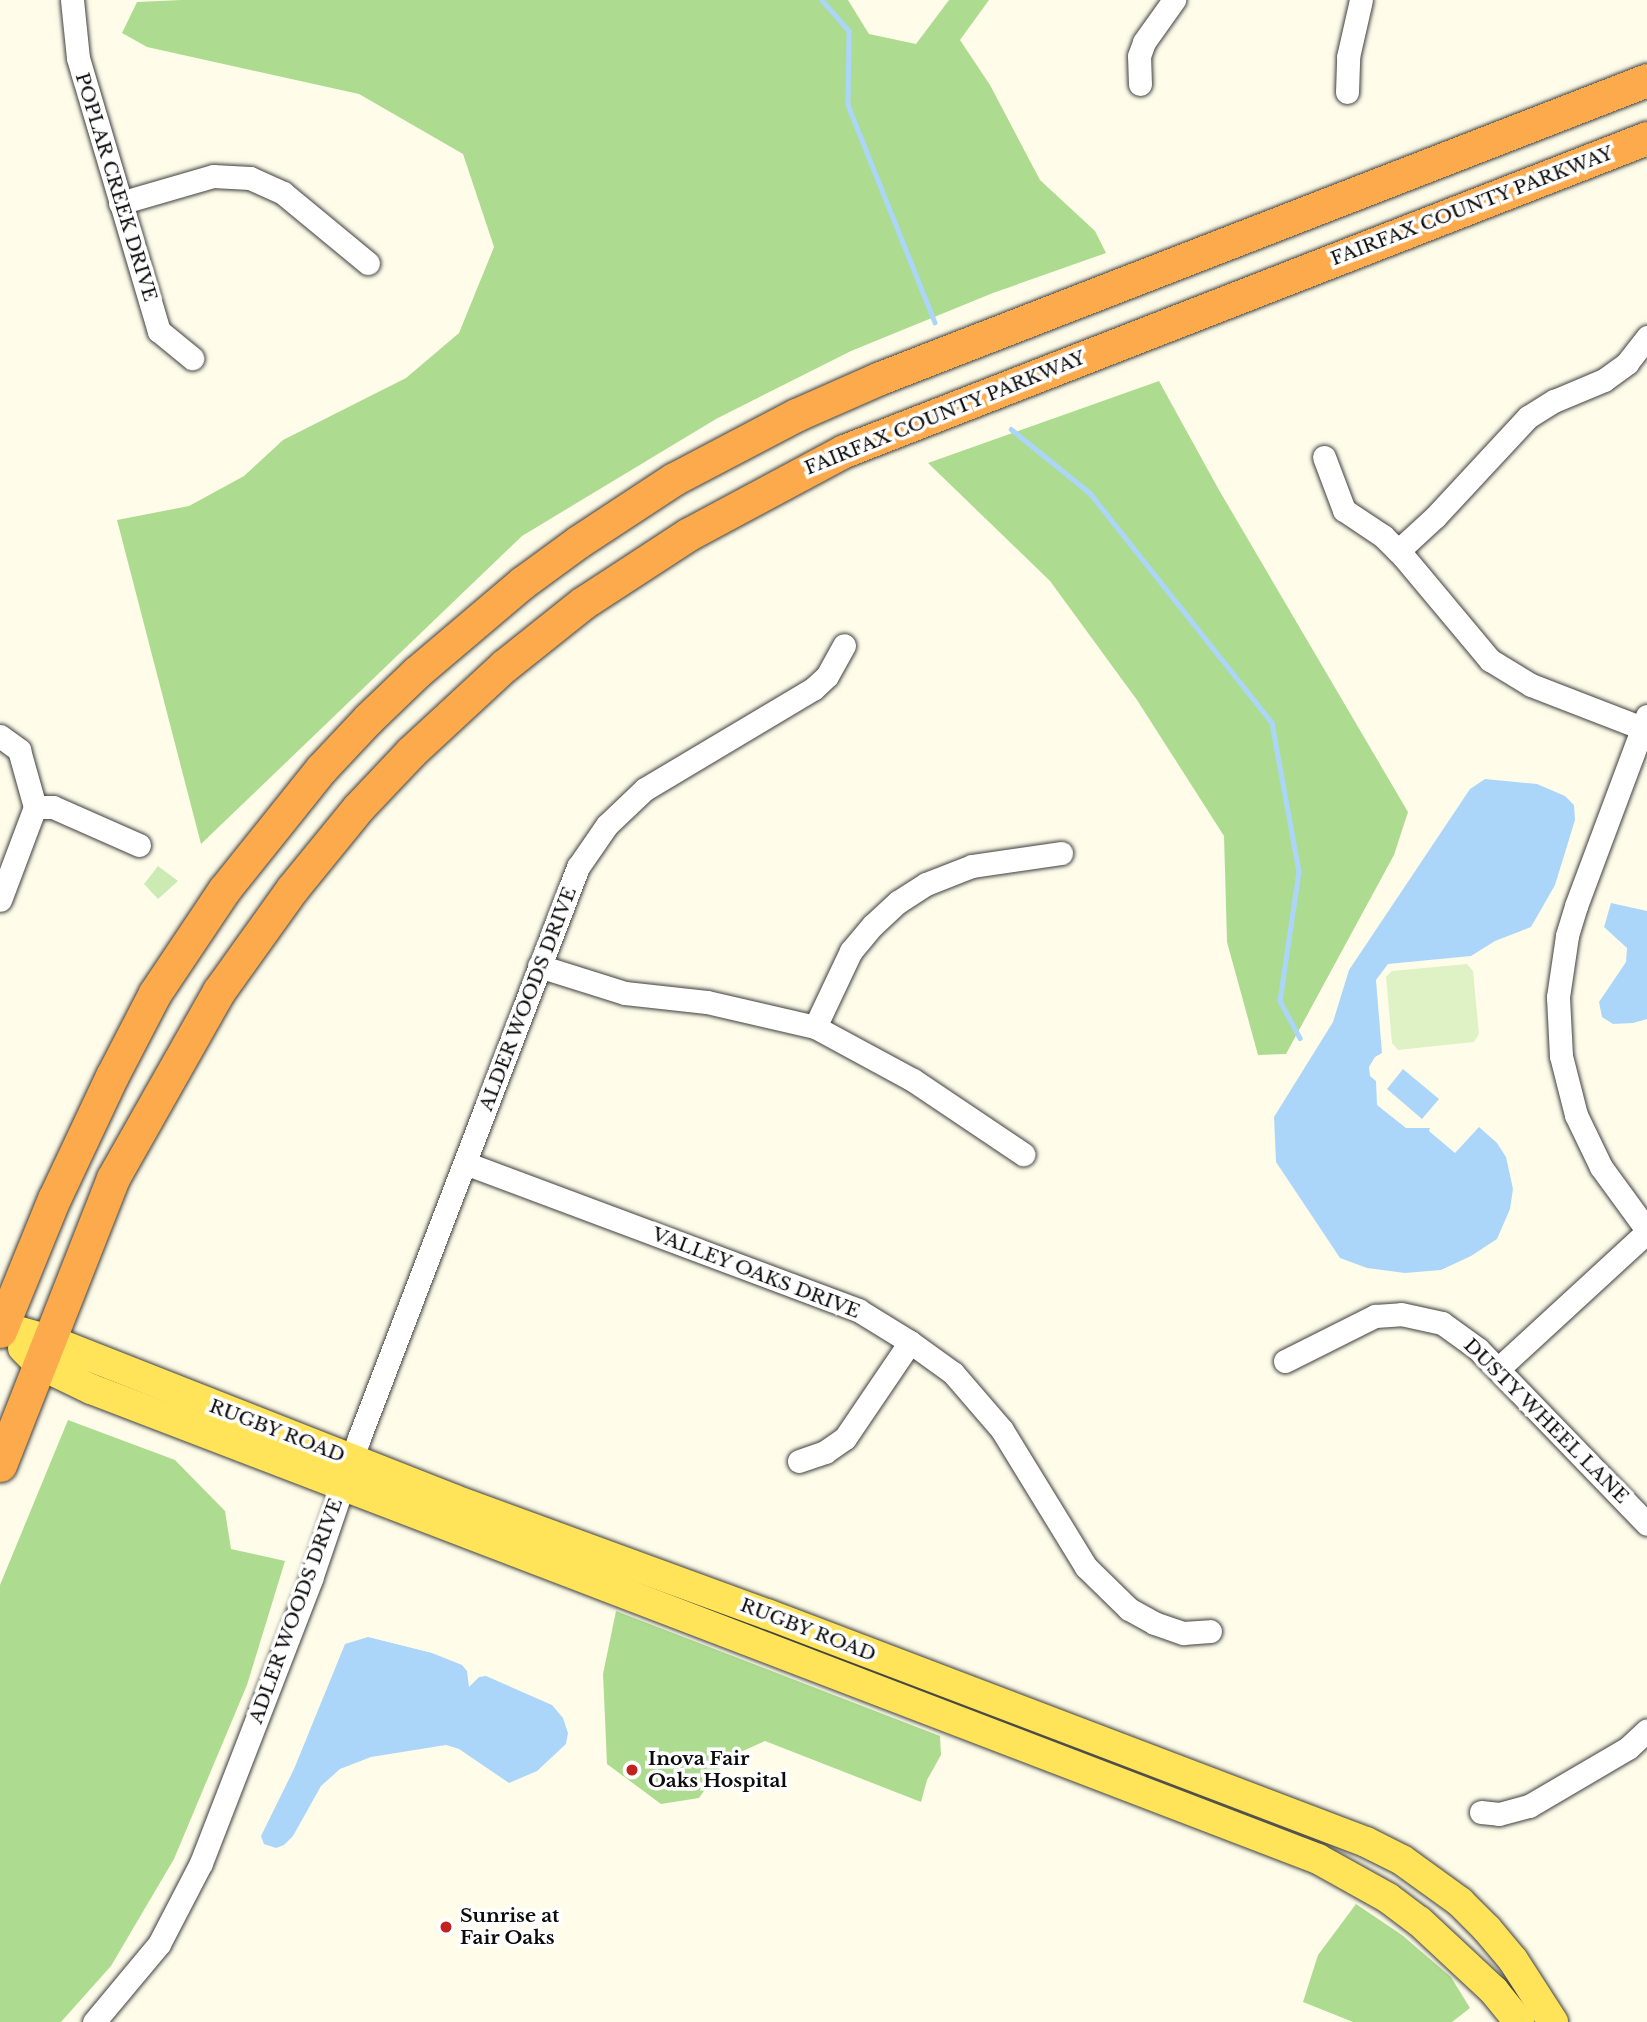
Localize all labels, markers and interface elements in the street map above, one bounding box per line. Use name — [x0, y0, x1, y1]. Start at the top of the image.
street label: POPLAR CREEK DRIVE — [70, 69, 162, 305]
street label: FAIRFAX COUNTY PARKWAY — [1327, 141, 1617, 271]
street label: FAIRFAX COUNTY PARKWAY — [801, 346, 1089, 480]
street label: ALDER WOODS DRIVE — [474, 883, 582, 1115]
street label: VALLEY OAKS DRIVE — [648, 1223, 864, 1323]
street label: DUSTY WHEEL LANE — [1458, 1333, 1634, 1509]
street label: RUGBY ROAD — [206, 1395, 348, 1467]
street label: ADLER WOODS DRIVE — [244, 1495, 348, 1727]
street label: RUGBY ROAD — [737, 1594, 879, 1666]
place label: Inova Fair Oaks Hospital — [648, 1748, 787, 1792]
marker: Inova Fair Oaks Hospital — [622, 1760, 642, 1780]
place label: Sunrise at Fair Oaks — [460, 1905, 559, 1949]
marker: Sunrise at Fair Oaks — [438, 1919, 454, 1935]

